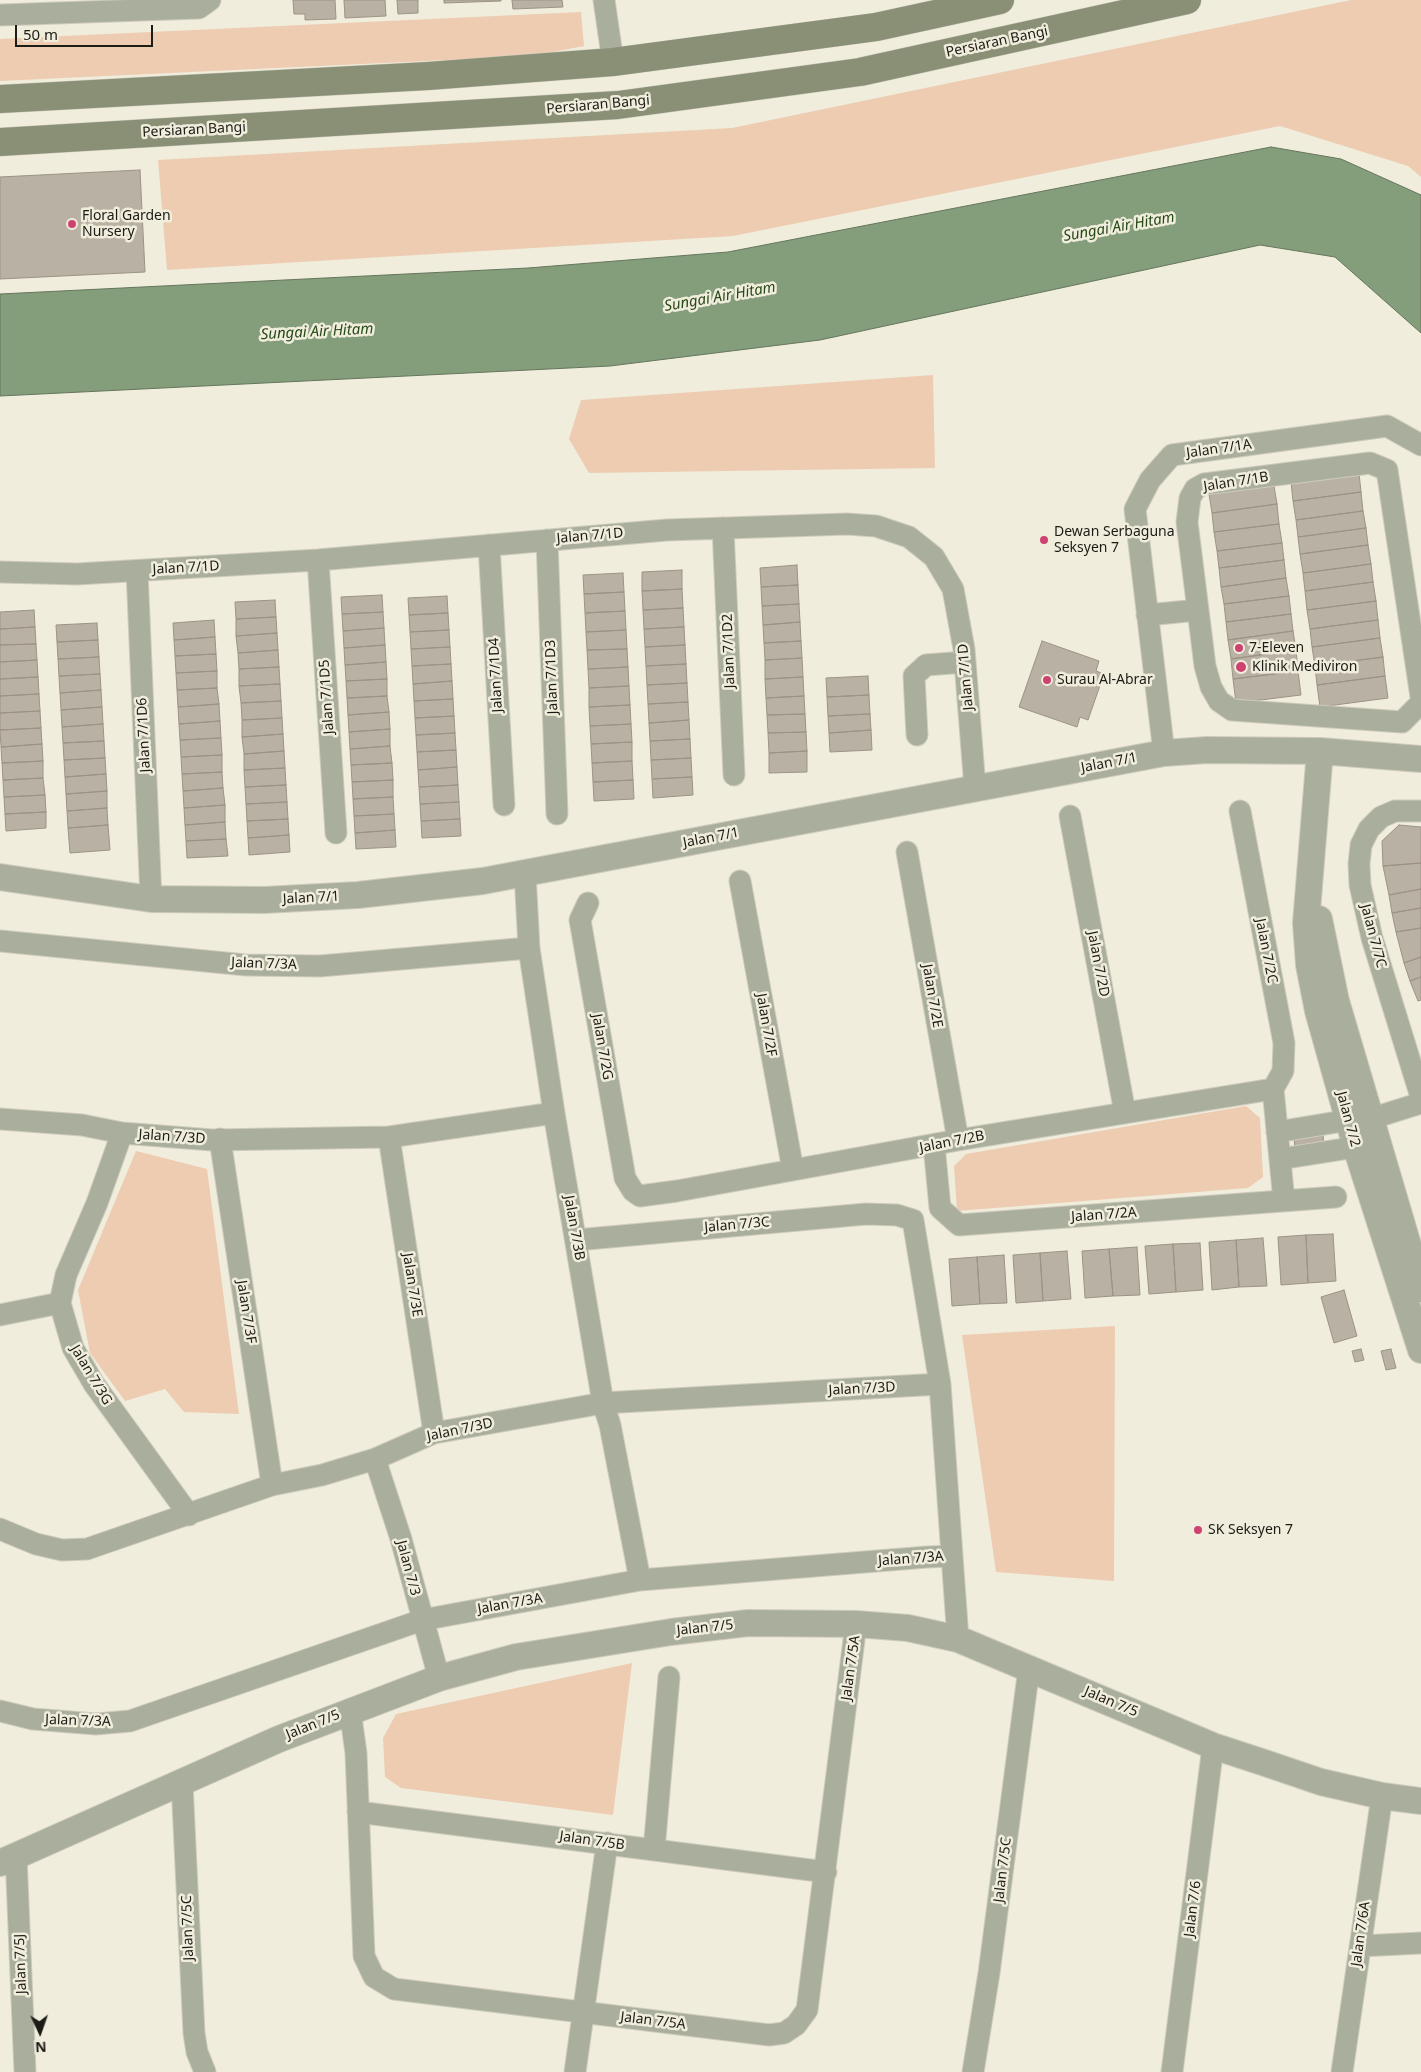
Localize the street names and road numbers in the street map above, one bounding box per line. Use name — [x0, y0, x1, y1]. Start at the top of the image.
street label: Persiaran Bangi — [944, 23, 1050, 61]
street label: Persiaran Bangi — [546, 92, 650, 118]
street label: Persiaran Bangi — [142, 119, 246, 141]
street label: Jalan 7/1A — [1185, 436, 1253, 462]
street label: Jalan 7/1B — [1202, 469, 1270, 495]
street label: Jalan 7/1D — [556, 525, 624, 547]
street label: Jalan 7/1D — [152, 558, 220, 578]
street label: Jalan 7/1D2 — [719, 613, 739, 689]
street label: Jalan 7/1D4 — [486, 637, 506, 713]
street label: Jalan 7/1D3 — [542, 639, 562, 715]
street label: Jalan 7/1D — [955, 643, 977, 711]
street label: Jalan 7/1D5 — [316, 659, 338, 735]
street label: Jalan 7/1D6 — [134, 697, 154, 773]
street label: Jalan 7/1 — [1080, 749, 1138, 777]
street label: Jalan 7/1 — [682, 824, 740, 852]
street label: Jalan 7/1 — [282, 888, 340, 908]
street label: Jalan 7/7C — [1356, 902, 1390, 970]
street label: Jalan 7/2C — [1252, 917, 1280, 985]
street label: Jalan 7/2D — [1083, 930, 1113, 998]
street label: Jalan 7/3A — [231, 954, 297, 974]
street label: Jalan 7/2E — [918, 963, 946, 1029]
street label: Jalan 7/2F — [752, 992, 780, 1058]
street label: Jalan 7/2G — [588, 1013, 616, 1081]
street label: Jalan 7/2 — [1333, 1089, 1363, 1149]
street label: Jalan 7/3D — [138, 1126, 206, 1148]
street label: Jalan 7/2B — [918, 1127, 986, 1157]
street label: Jalan 7/3B — [560, 1194, 588, 1262]
street label: Jalan 7/2A — [1071, 1204, 1137, 1226]
street label: Jalan 7/3C — [704, 1214, 770, 1236]
street label: Jalan 7/3E — [399, 1252, 425, 1318]
street label: Jalan 7/3F — [233, 1279, 259, 1345]
street label: Jalan 7/3G — [67, 1342, 115, 1408]
street label: Jalan 7/3D — [828, 1379, 896, 1399]
street label: Jalan 7/3D — [426, 1415, 494, 1445]
street label: Jalan 7/3 — [393, 1538, 423, 1598]
street label: Jalan 7/3A — [878, 1548, 944, 1570]
street label: Jalan 7/3A — [476, 1590, 544, 1618]
street label: Jalan 7/5 — [676, 1617, 734, 1639]
street label: Jalan 7/5A — [838, 1634, 864, 1702]
street label: Jalan 7/5 — [1082, 1683, 1140, 1721]
street label: Jalan 7/5 — [284, 1707, 342, 1743]
street label: Jalan 7/3A — [45, 1711, 111, 1731]
street label: Jalan 7/5B — [558, 1828, 626, 1854]
street label: Jalan 7/5C — [991, 1836, 1015, 1904]
street label: Jalan 7/6 — [1181, 1880, 1205, 1938]
street label: Jalan 7/5C — [178, 1895, 198, 1961]
street label: Jalan 7/6A — [1348, 1900, 1374, 1968]
street label: Jalan 7/5J — [12, 1933, 30, 1995]
street label: Jalan 7/5A — [619, 2009, 687, 2033]

